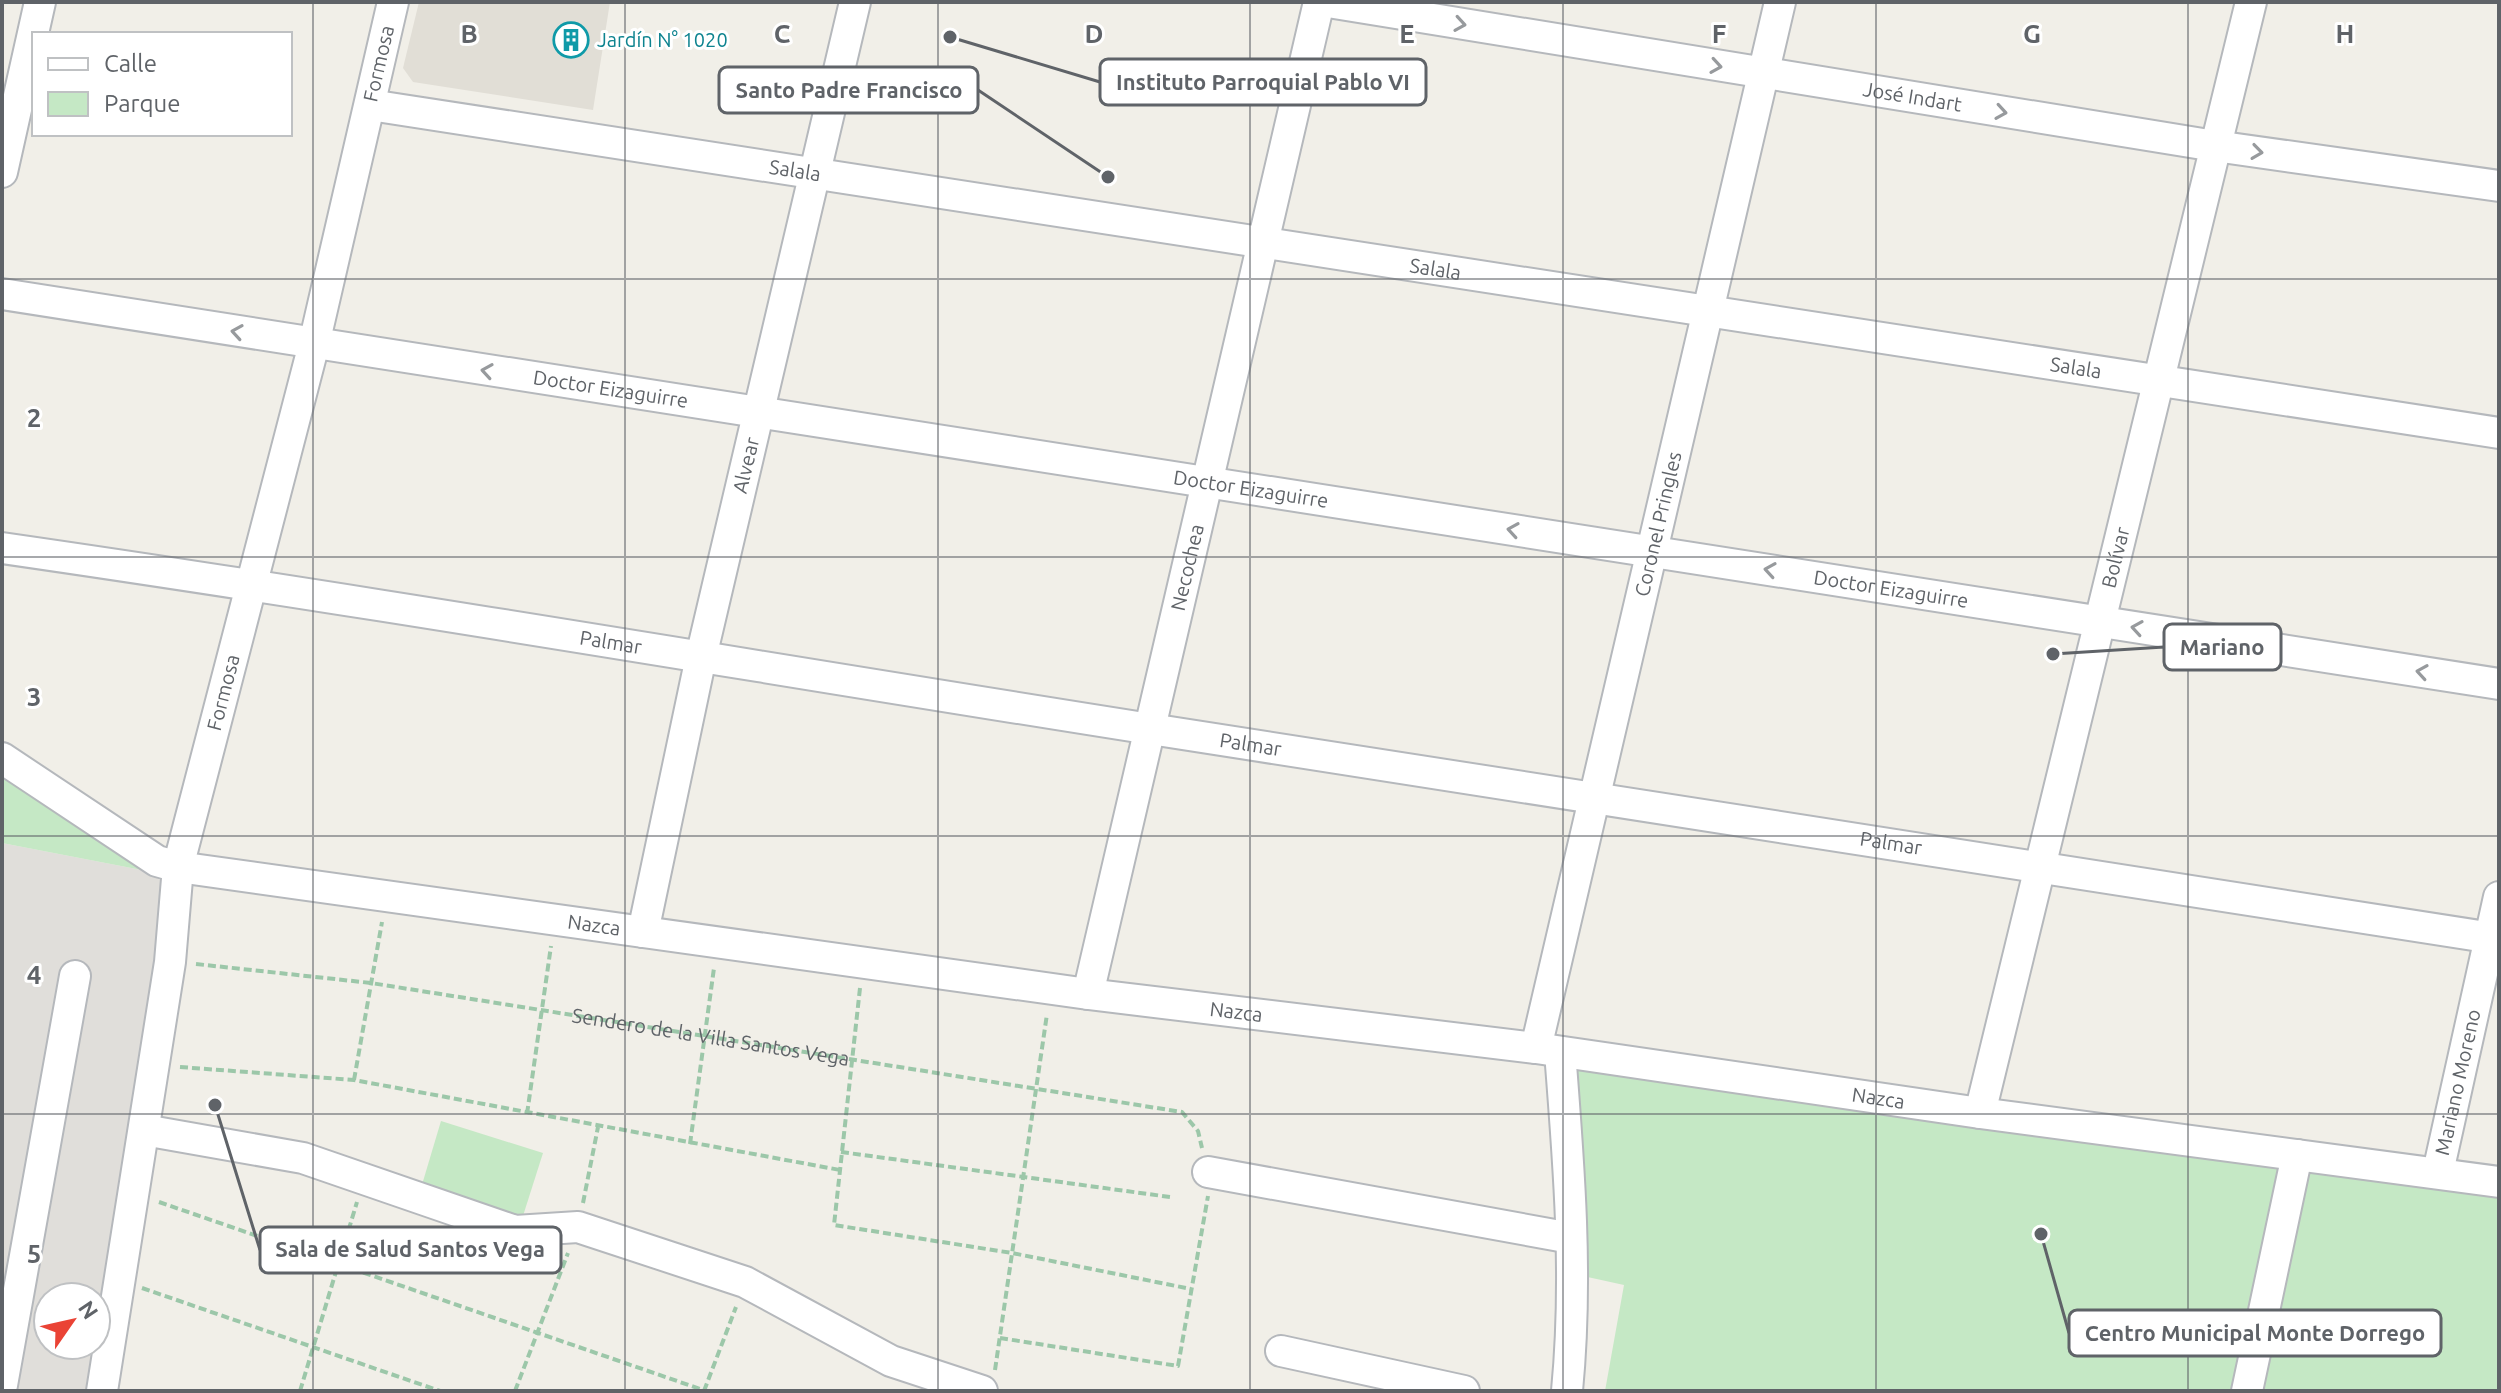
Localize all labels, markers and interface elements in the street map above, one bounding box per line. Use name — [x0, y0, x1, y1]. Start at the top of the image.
one-way arrow — [1453, 14, 1467, 31]
text: B — [460, 19, 478, 48]
text: C — [774, 19, 791, 48]
text: D — [1085, 19, 1103, 48]
text: E — [1399, 19, 1415, 48]
text: F — [1712, 19, 1726, 48]
text: G — [2023, 19, 2041, 48]
text: H — [2336, 19, 2354, 48]
building icon: Jardín N° 1020 — [552, 21, 590, 59]
street label: Formosa — [358, 23, 398, 104]
place label: Jardín N° 1020 — [597, 28, 728, 51]
legend — [32, 32, 292, 136]
text: Calle — [104, 50, 157, 77]
one-way arrow — [1710, 56, 1723, 73]
callout: Instituto Parroquial Pablo VI — [1100, 59, 1426, 105]
callout: Santo Padre Francisco — [719, 67, 978, 113]
text: Instituto Parroquial Pablo VI — [1116, 69, 1410, 94]
text: Santo Padre Francisco — [735, 77, 963, 102]
street label: José Indart — [1861, 77, 1964, 116]
text: Parque — [104, 90, 181, 117]
one-way arrow — [1994, 102, 2008, 119]
one-way arrow — [2251, 143, 2264, 160]
street label: Salala — [768, 155, 822, 185]
street label: Salala — [1408, 253, 1463, 284]
one-way arrow — [230, 324, 244, 341]
street label: Salala — [2049, 352, 2103, 383]
one-way arrow — [481, 363, 494, 380]
street label: Doctor Eizaguirre — [532, 365, 690, 412]
text: 2 — [27, 403, 41, 432]
street label: Alvear — [728, 434, 763, 495]
street label: Coronel Pringles — [1630, 449, 1686, 599]
street label: Doctor Eizaguirre — [1172, 465, 1330, 512]
street label: Necochea — [1166, 522, 1208, 613]
one-way arrow — [1506, 522, 1520, 539]
street label: Bolívar — [2097, 524, 2134, 590]
one-way arrow — [1763, 563, 1777, 580]
street label: Doctor Eizaguirre — [1812, 565, 1970, 612]
one-way arrow — [2131, 620, 2144, 637]
callout: Mariano — [2164, 624, 2281, 670]
street label: Palmar — [578, 625, 644, 658]
text: Mariano — [2180, 634, 2264, 659]
street label: Formosa — [202, 652, 244, 733]
one-way arrow — [2415, 664, 2429, 681]
text: 3 — [27, 682, 41, 711]
street label: Palmar — [1218, 728, 1284, 760]
street label: Palmar — [1859, 827, 1924, 859]
street label: Nazca — [566, 910, 622, 940]
text: 4 — [27, 960, 41, 989]
street label: Nazca — [1208, 997, 1264, 1026]
street label: Sendero de la Villa Santos Vega — [570, 1003, 851, 1070]
street label: Mariano Moreno — [2430, 1007, 2485, 1157]
street label: Nazca — [1850, 1082, 1906, 1113]
callout: Sala de Salud Santos Vega — [260, 1227, 561, 1273]
text: Sala de Salud Santos Vega — [275, 1236, 545, 1261]
text: 5 — [27, 1239, 41, 1268]
north arrow — [32, 1281, 112, 1361]
text: N — [74, 1296, 104, 1323]
callout: Centro Municipal Monte Dorrego — [2069, 1310, 2441, 1356]
text: Centro Municipal Monte Dorrego — [2085, 1320, 2425, 1345]

